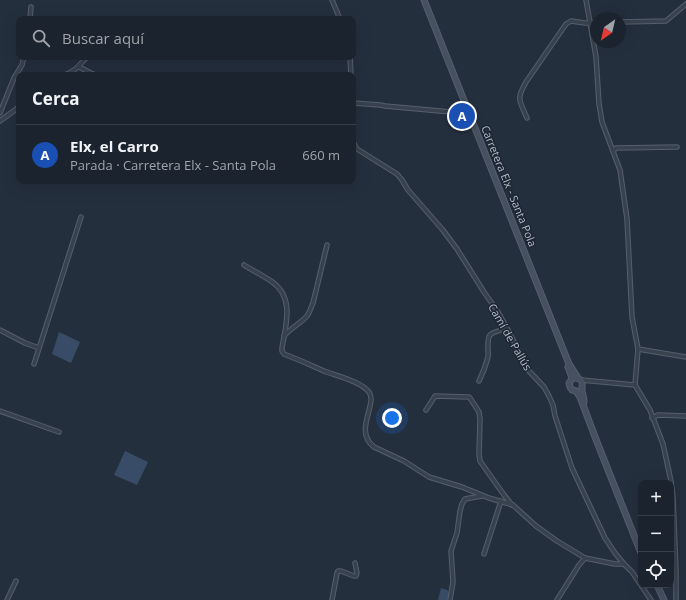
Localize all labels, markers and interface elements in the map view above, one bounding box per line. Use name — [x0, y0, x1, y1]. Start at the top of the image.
north arrow — [590, 12, 626, 48]
search box — [16, 16, 356, 60]
icon: search — [30, 27, 52, 49]
text: Buscar aquí — [62, 28, 144, 48]
text: Cerca — [32, 87, 80, 110]
pin: A — [449, 101, 475, 131]
street label: Carretera Elx - Santa Pola — [478, 123, 541, 249]
text: Elx, el Carro — [70, 136, 159, 156]
text: A — [41, 146, 49, 164]
text: 660 m — [302, 146, 340, 164]
text: Parada · Carretera Elx - Santa Pola — [70, 156, 276, 174]
street label: Camí de Pallús — [485, 301, 536, 373]
your location — [382, 408, 402, 428]
map controls — [638, 480, 674, 588]
button: + — [638, 480, 674, 516]
button: − — [638, 516, 674, 552]
button: locate — [638, 552, 674, 588]

